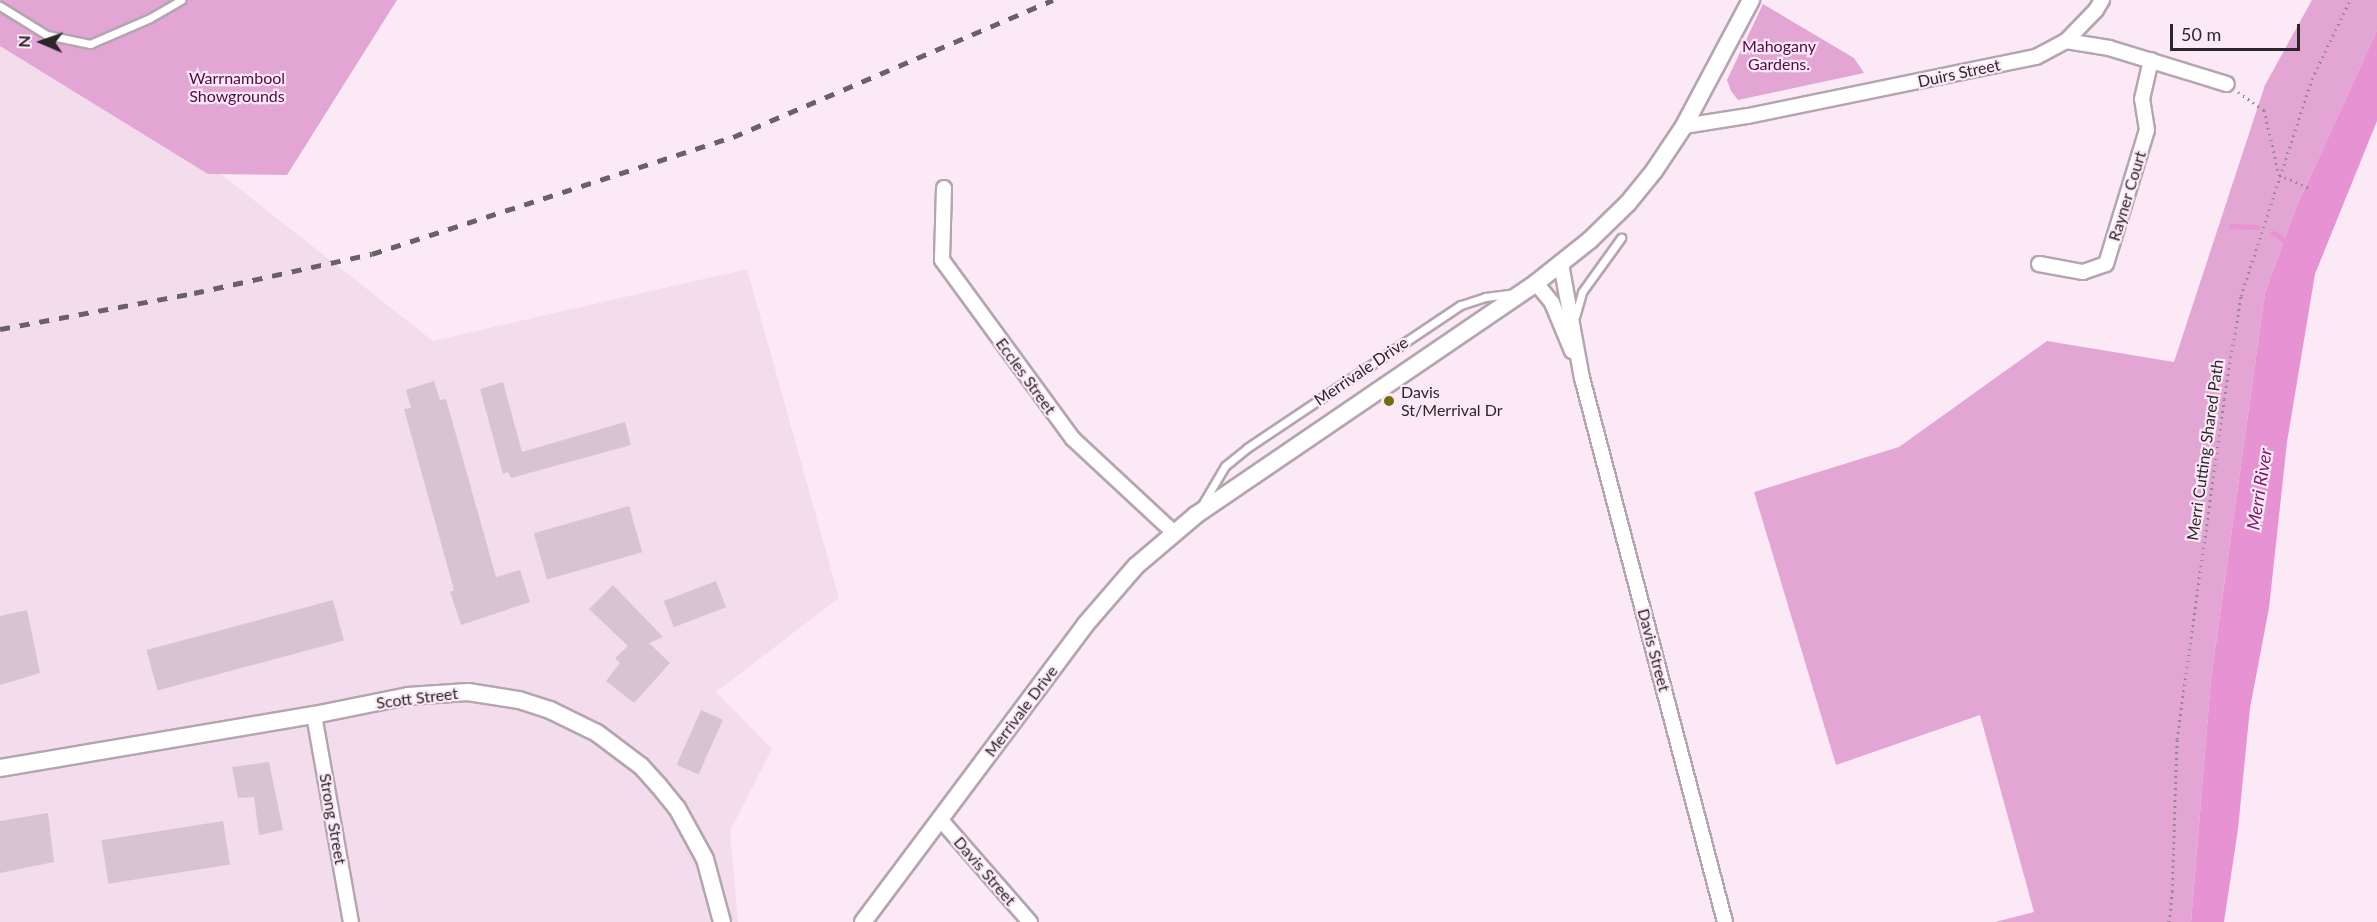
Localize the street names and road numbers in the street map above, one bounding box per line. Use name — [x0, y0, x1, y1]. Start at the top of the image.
street label: Duirs Street — [1916, 55, 2002, 91]
street label: Rayner Court — [2104, 149, 2150, 243]
street label: Merrivale Drive — [1310, 333, 1412, 409]
street label: Eccles Street — [992, 334, 1060, 418]
street label: Merri Cutting Shared Path — [2183, 358, 2227, 542]
street label: Davis Street — [1634, 606, 1674, 694]
street label: Merrivale Drive — [981, 662, 1061, 760]
street label: Scott Street — [375, 683, 459, 713]
street label: Strong Street — [316, 772, 350, 866]
street label: Davis Street — [950, 833, 1020, 909]

